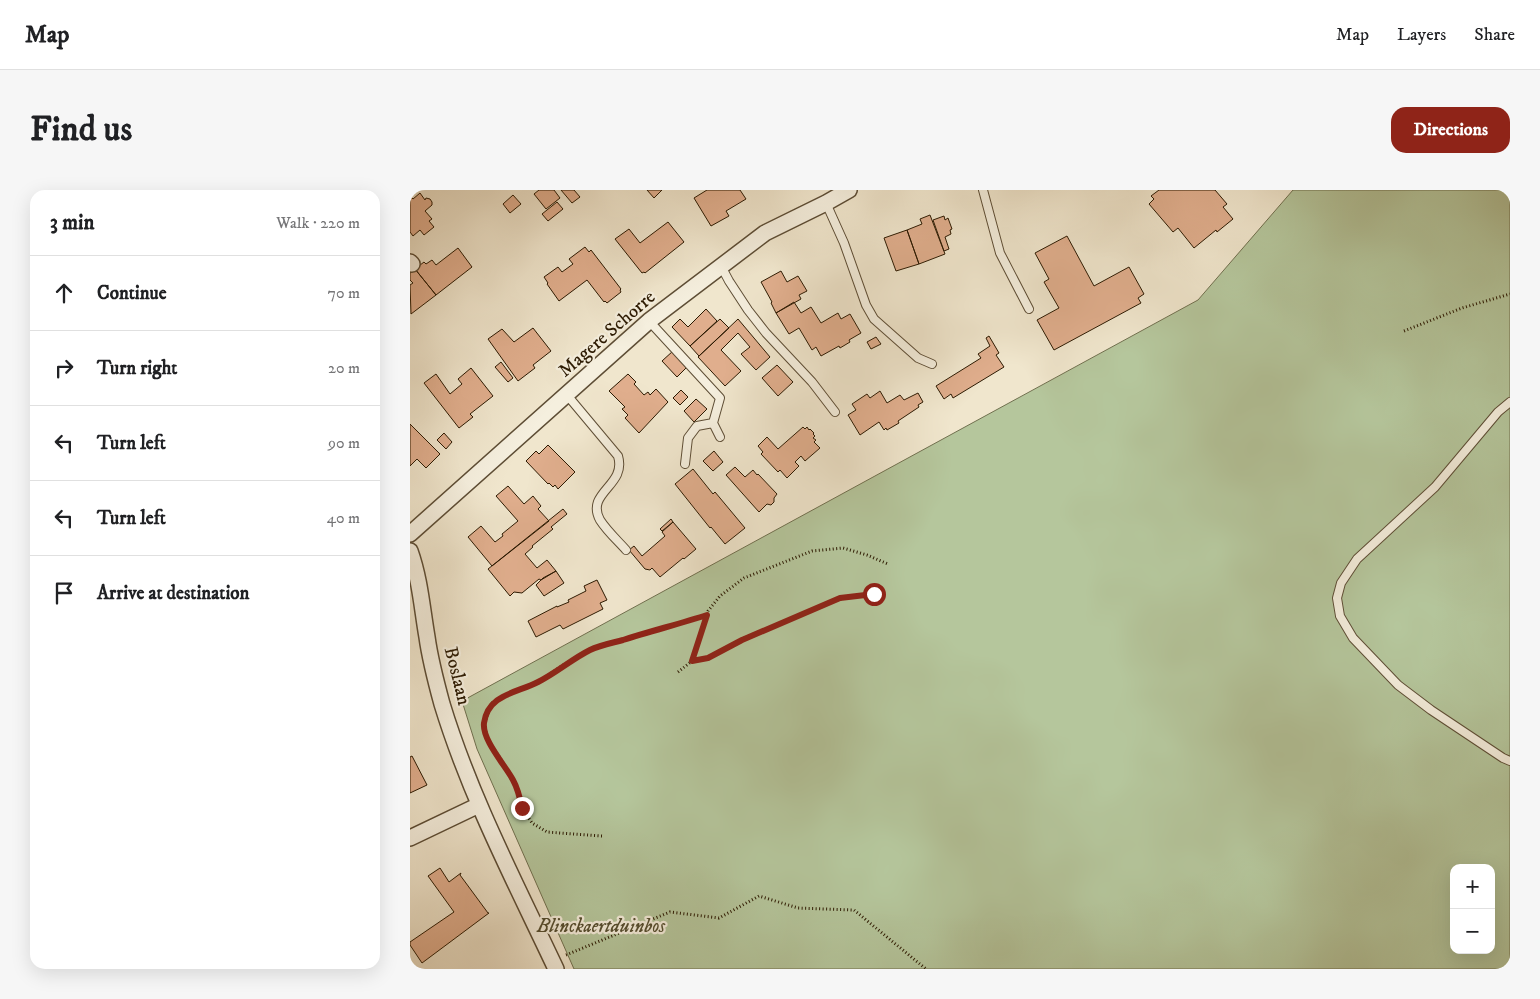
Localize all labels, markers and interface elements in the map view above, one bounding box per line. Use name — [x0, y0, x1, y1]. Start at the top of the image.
text: Map — [25, 20, 69, 50]
text: Map — [1336, 24, 1369, 46]
text: Layers — [1397, 24, 1446, 46]
text: Share — [1474, 24, 1515, 46]
button: Directions — [1391, 107, 1510, 153]
text: Find us — [30, 108, 132, 152]
text: 3 min — [50, 210, 95, 236]
text: Walk · 220 m — [276, 213, 360, 233]
icon: ahead — [50, 279, 78, 307]
text: Continue — [97, 282, 167, 305]
text: 70 m — [328, 283, 360, 303]
street label: Magere Schorre — [554, 286, 660, 382]
icon: right — [50, 354, 78, 382]
text: Turn right — [97, 357, 177, 380]
text: 20 m — [328, 358, 360, 378]
icon: left — [50, 429, 78, 457]
text: Turn left — [97, 432, 166, 455]
text: 90 m — [328, 433, 360, 453]
icon: left — [50, 504, 78, 532]
text: Turn left — [97, 507, 166, 530]
text: 40 m — [327, 508, 360, 528]
icon: arrive — [50, 579, 78, 607]
text: Arrive at destination — [97, 582, 249, 605]
route start — [863, 583, 886, 606]
street label: Boslaan — [439, 644, 475, 708]
route end — [511, 797, 534, 820]
map controls — [1450, 864, 1495, 954]
button: + — [1450, 864, 1495, 909]
button: − — [1450, 909, 1495, 954]
park label: Blinckaertduinbos — [536, 915, 666, 938]

